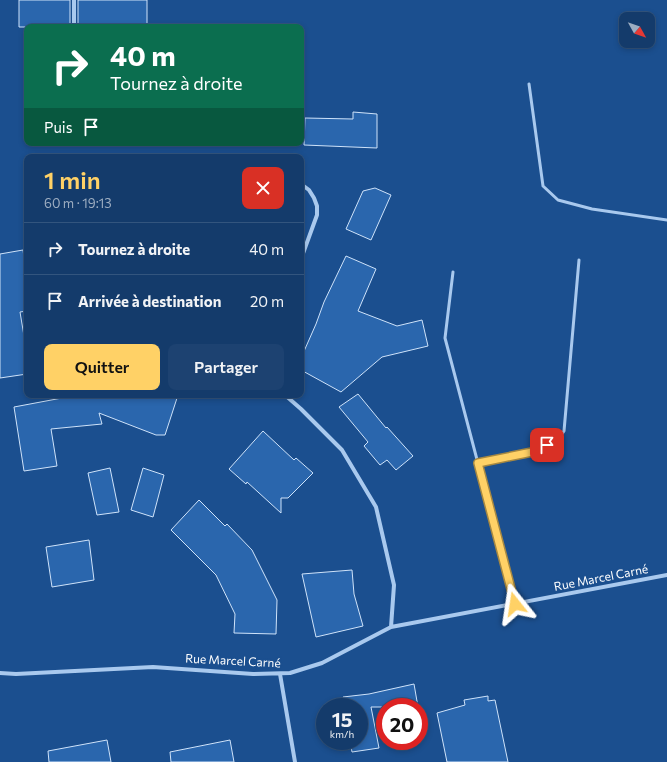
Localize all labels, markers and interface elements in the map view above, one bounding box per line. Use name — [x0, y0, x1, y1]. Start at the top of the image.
north arrow — [619, 12, 655, 48]
map controls — [619, 12, 655, 48]
text: 40 m — [110, 38, 176, 72]
icon: right — [44, 40, 96, 92]
text: Tournez à droite — [110, 72, 243, 94]
icon: arrive — [80, 116, 102, 138]
text: Puis — [44, 118, 72, 136]
text: 1 min — [44, 165, 101, 194]
button: close — [242, 167, 284, 209]
text: 60 m · 19:13 — [44, 195, 112, 211]
icon: right — [44, 238, 66, 260]
text: Tournez à droite — [78, 240, 190, 258]
text: 40 m — [249, 240, 284, 258]
icon: arrive — [44, 290, 66, 312]
text: Arrivée à destination — [78, 292, 221, 310]
text: 20 m — [250, 292, 284, 310]
button: Quitter — [44, 344, 160, 390]
button: Partager — [168, 344, 284, 390]
pin — [530, 428, 564, 462]
icon: arrive — [536, 434, 558, 456]
street label: Rue Marcel Carné — [553, 561, 649, 593]
position arrow — [494, 583, 536, 625]
street label: Rue Marcel Carné — [185, 651, 281, 669]
speed limit sign: 20 — [376, 698, 428, 750]
text: 15 — [332, 707, 352, 731]
text: km/h — [330, 728, 354, 740]

